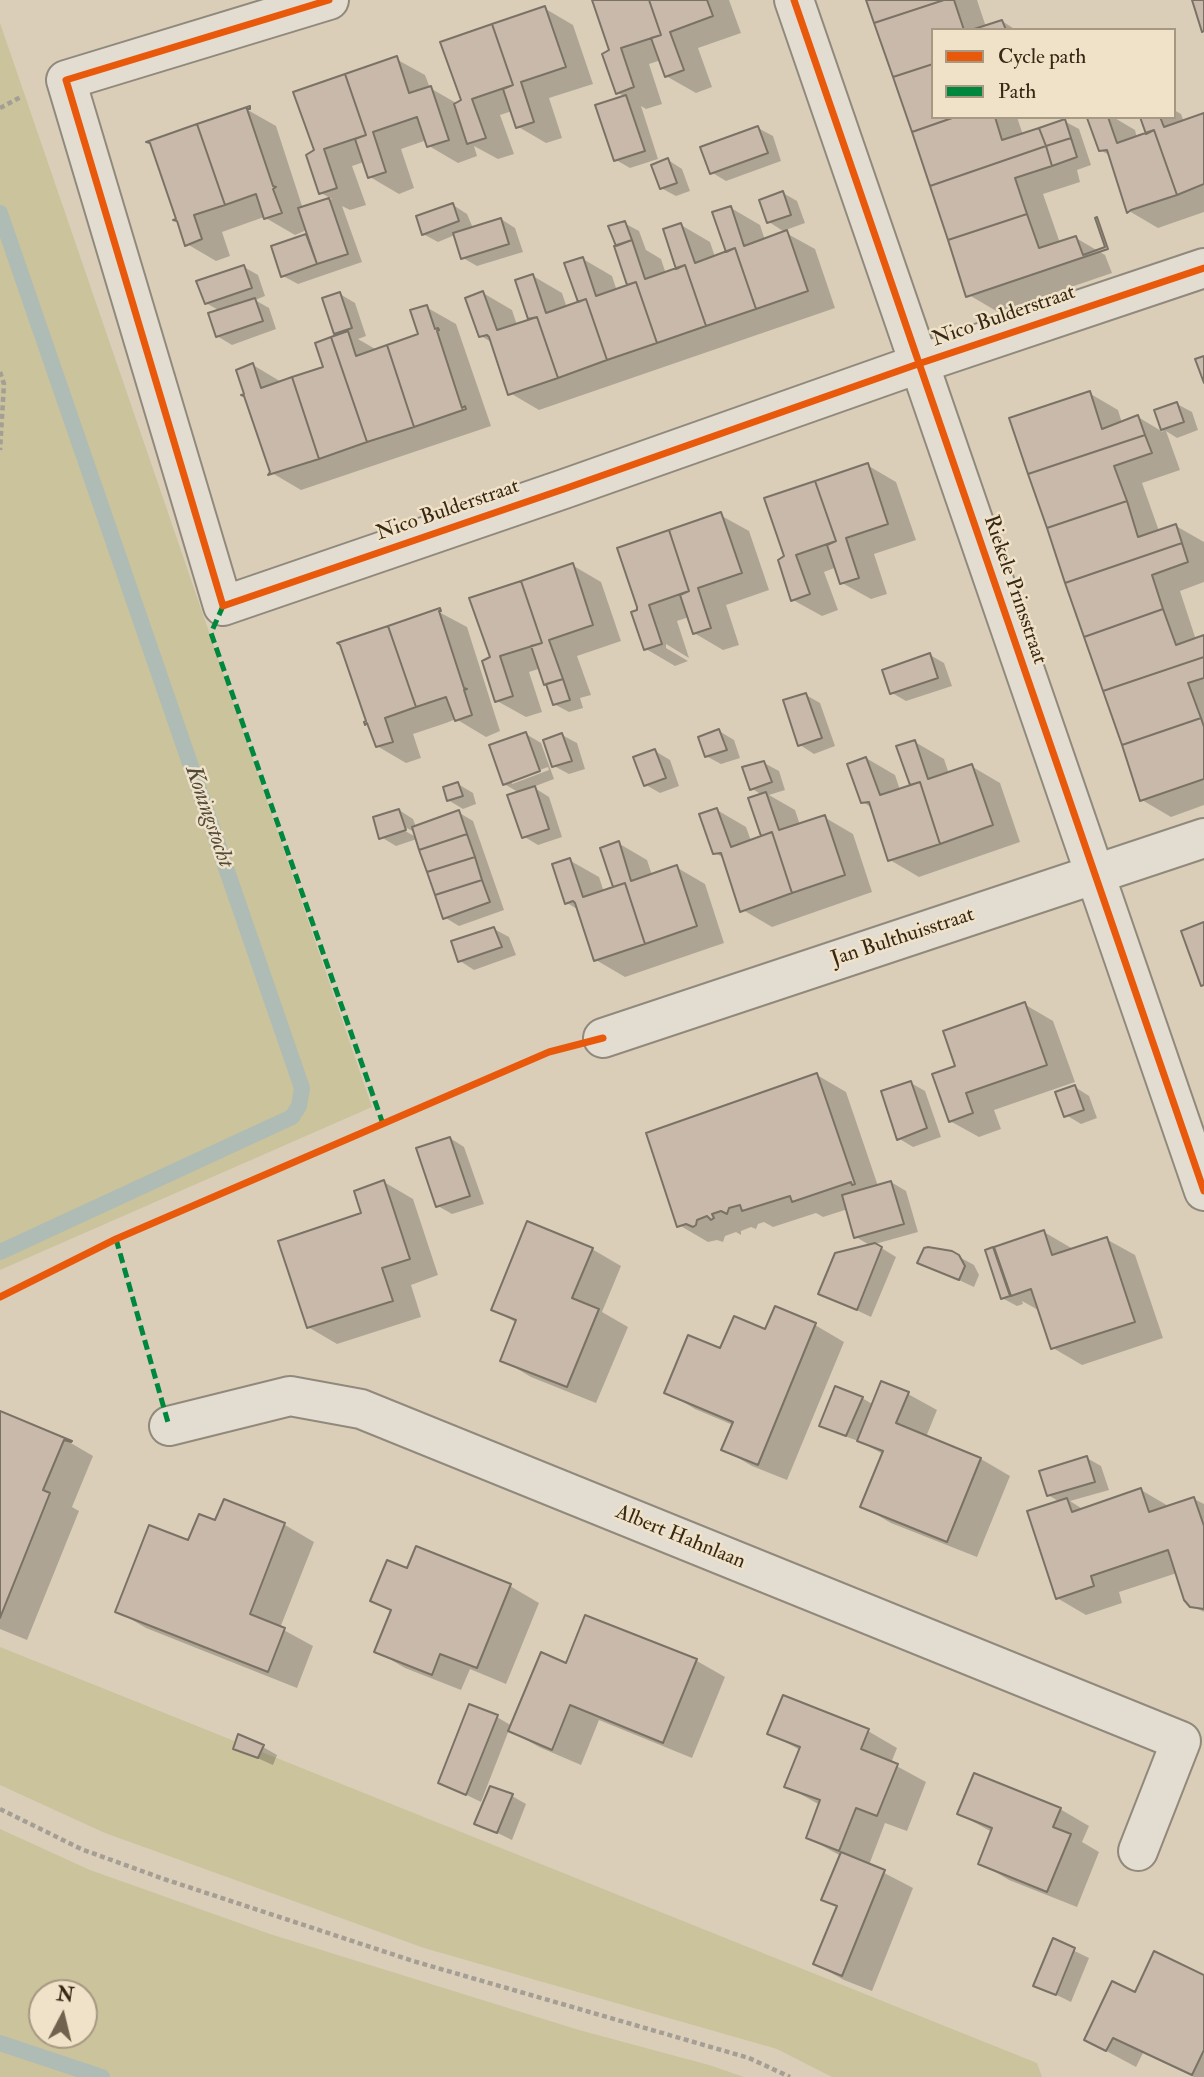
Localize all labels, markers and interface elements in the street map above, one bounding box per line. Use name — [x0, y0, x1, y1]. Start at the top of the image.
legend — [931, 28, 1176, 119]
text: Cycle path — [998, 43, 1086, 70]
text: Path — [998, 78, 1036, 105]
street label: Nico Bulderstraat — [929, 281, 1079, 353]
street label: Nico Bulderstraat — [373, 475, 523, 547]
street label: Riekele Prinsstraat — [977, 512, 1051, 668]
water label: Koningstocht — [178, 762, 238, 872]
street label: Jan Bulthuisstraat — [828, 903, 978, 973]
street label: Albert Hahnlaan — [611, 1500, 749, 1576]
north arrow — [28, 1979, 98, 2049]
text: N — [55, 1982, 75, 2008]

